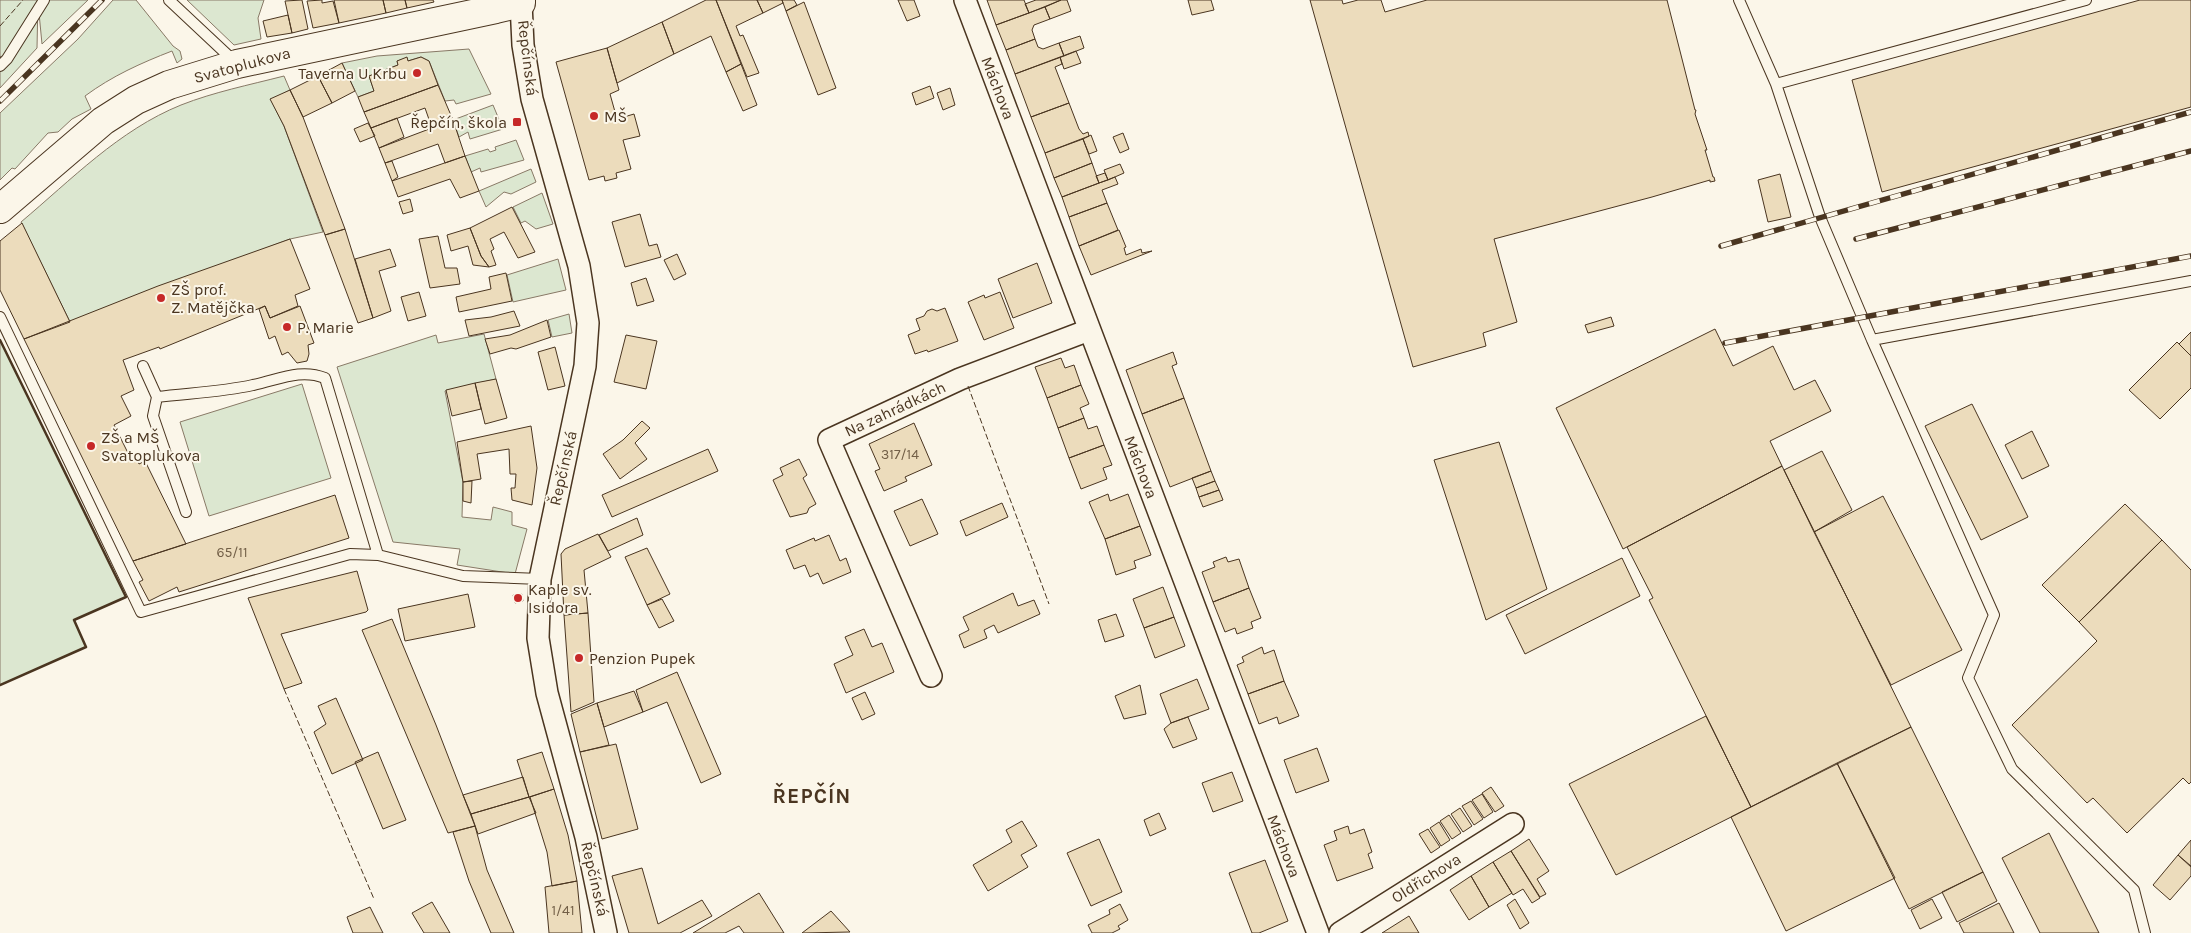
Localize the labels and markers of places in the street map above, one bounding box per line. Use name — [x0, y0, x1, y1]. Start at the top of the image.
place label: Taverna U Krbu — [298, 64, 407, 83]
marker: Taverna U Krbu — [411, 67, 423, 79]
place label: MŠ — [604, 107, 627, 126]
marker: MŠ — [588, 110, 600, 122]
place label: Řepčín, škola — [410, 113, 507, 132]
marker: Řepčín, škola — [511, 116, 523, 128]
place label: ZŠ prof. Z. Matějčka — [171, 280, 255, 317]
marker: ZŠ prof. Z. Matějčka — [155, 292, 167, 304]
place label: P. Marie — [297, 318, 354, 337]
marker: P. Marie — [281, 321, 293, 333]
place label: ZŠ a MŠ Svatoplukova — [101, 428, 200, 465]
marker: ZŠ a MŠ Svatoplukova — [85, 440, 97, 452]
place label: Kaple sv. Isidora — [528, 580, 592, 617]
marker: Kaple sv. Isidora — [512, 592, 524, 604]
place label: Penzion Pupek — [589, 649, 695, 668]
marker: Penzion Pupek — [573, 652, 585, 664]

